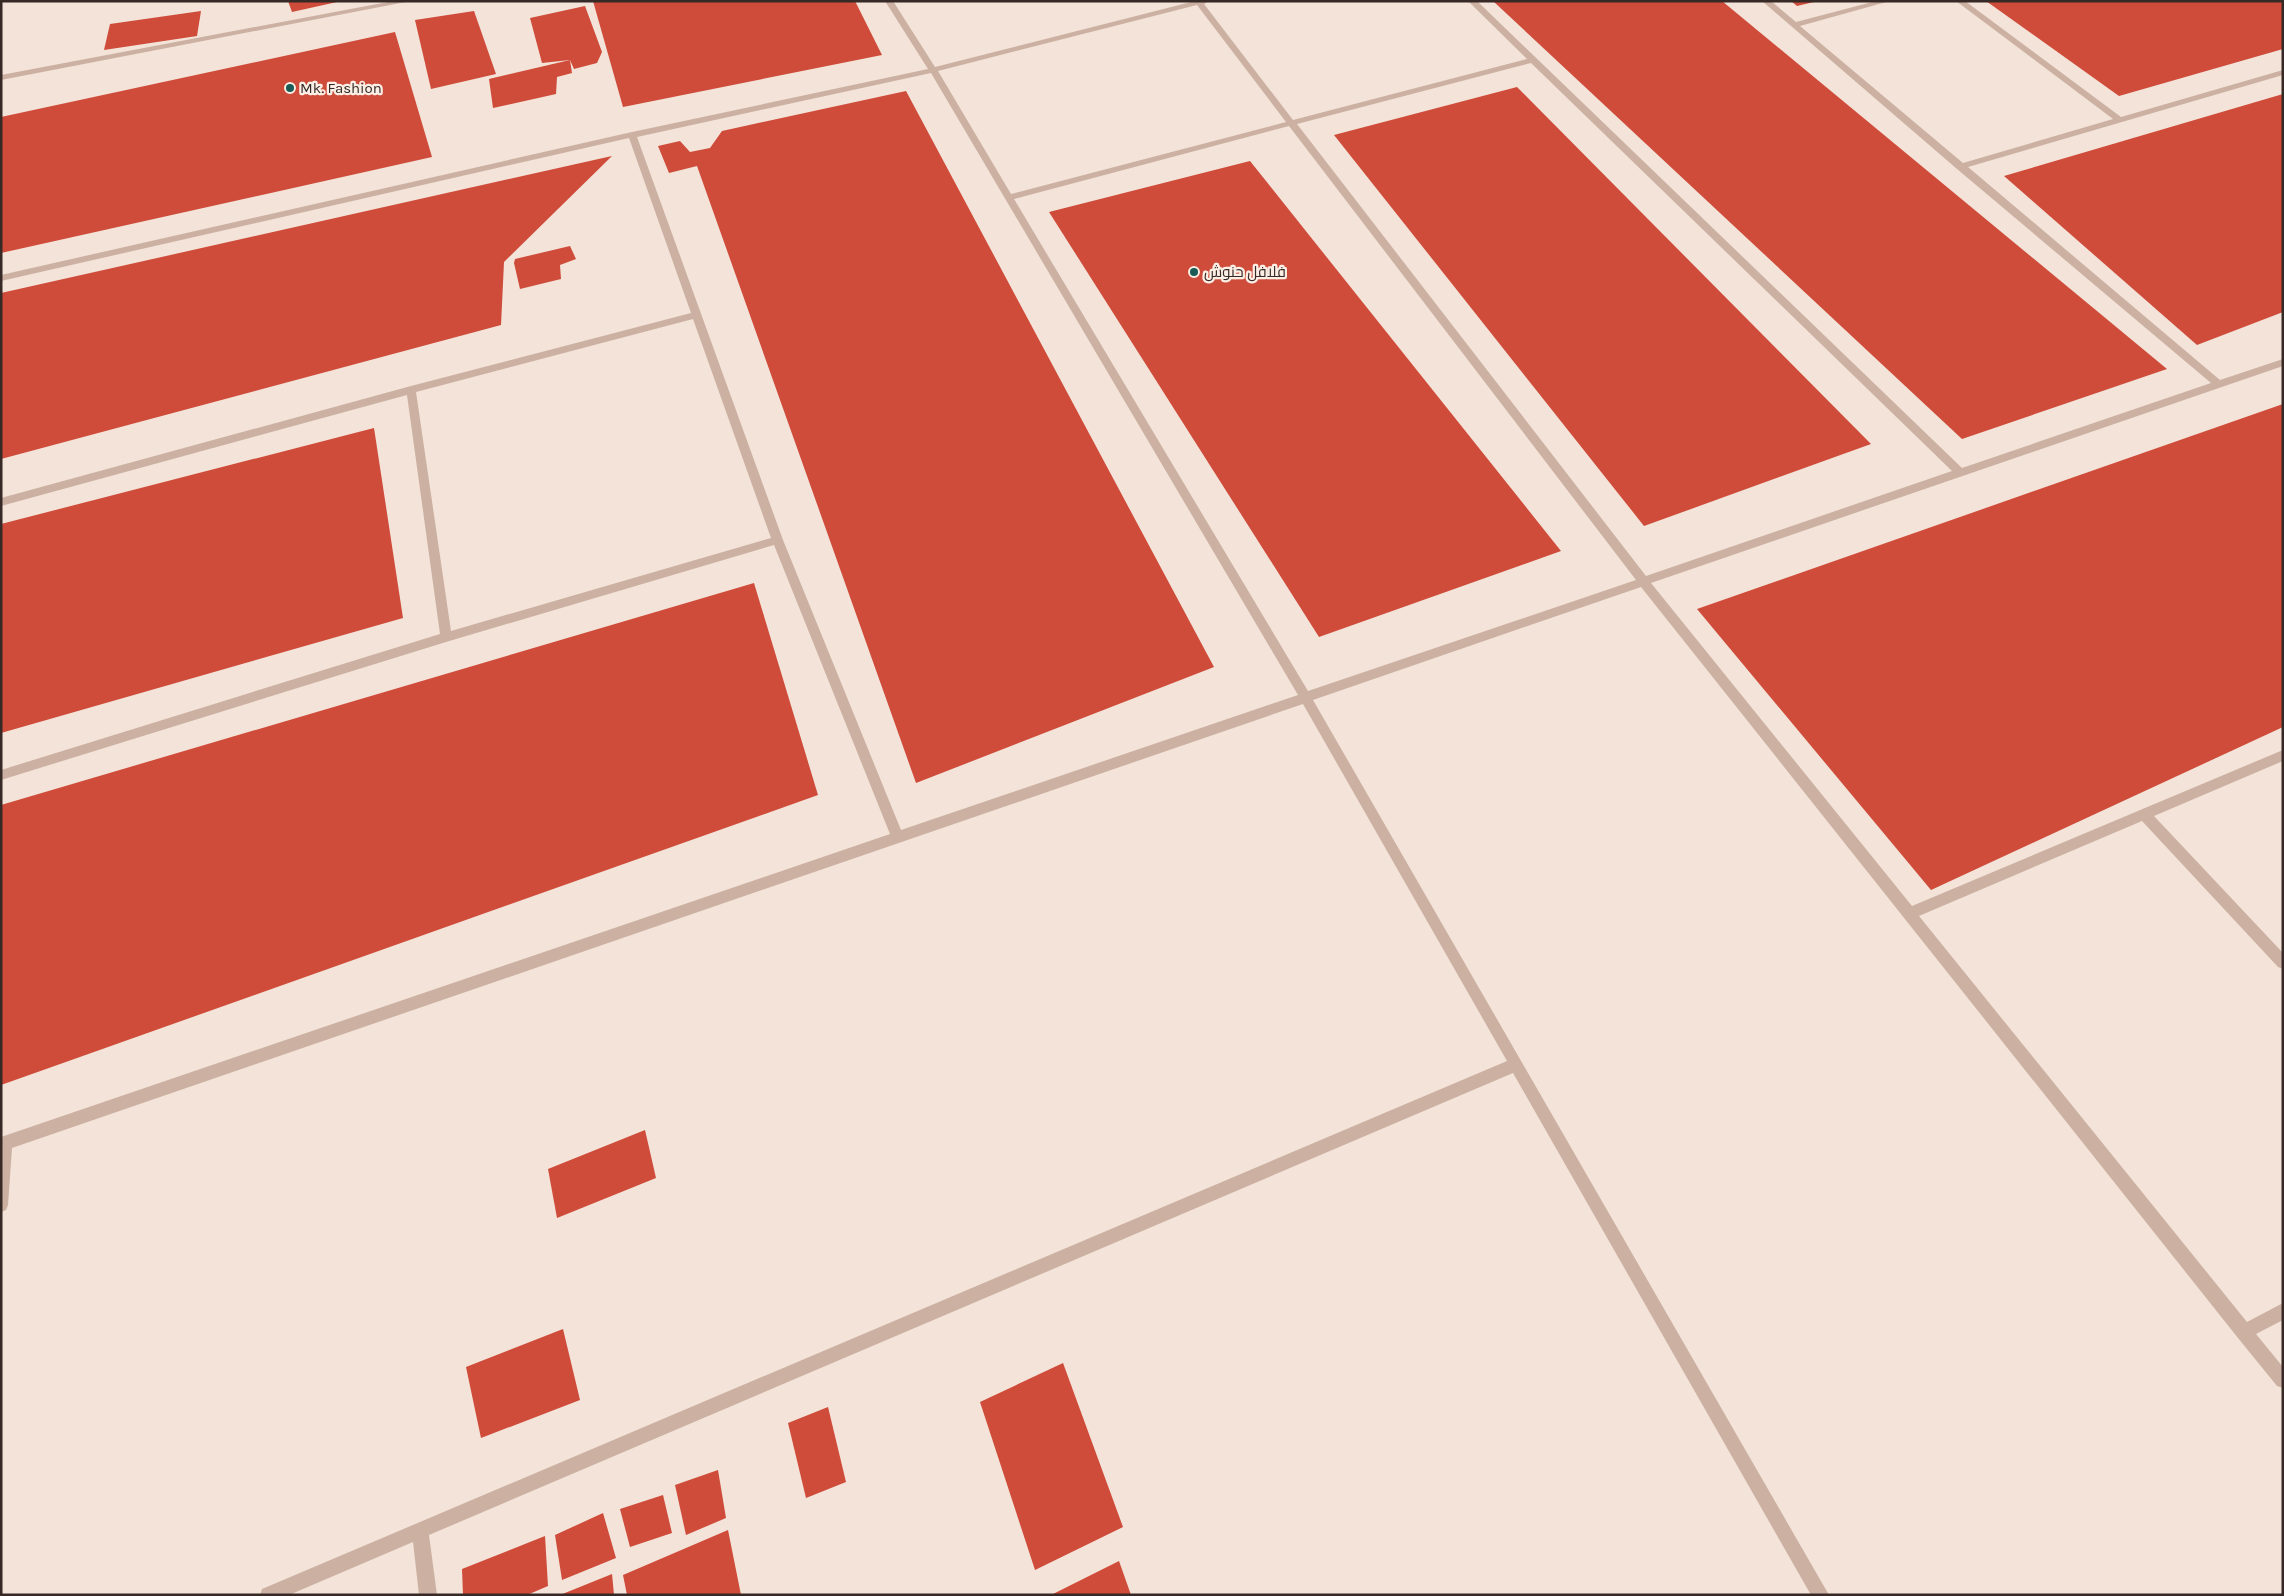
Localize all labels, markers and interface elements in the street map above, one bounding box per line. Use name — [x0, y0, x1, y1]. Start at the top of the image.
place label: Mk. Fashion — [300, 79, 382, 97]
marker: Mk. Fashion — [284, 82, 296, 94]
place label: فلافل حنوش — [1204, 263, 1286, 282]
marker: فلافل حنوش — [1188, 266, 1200, 278]

